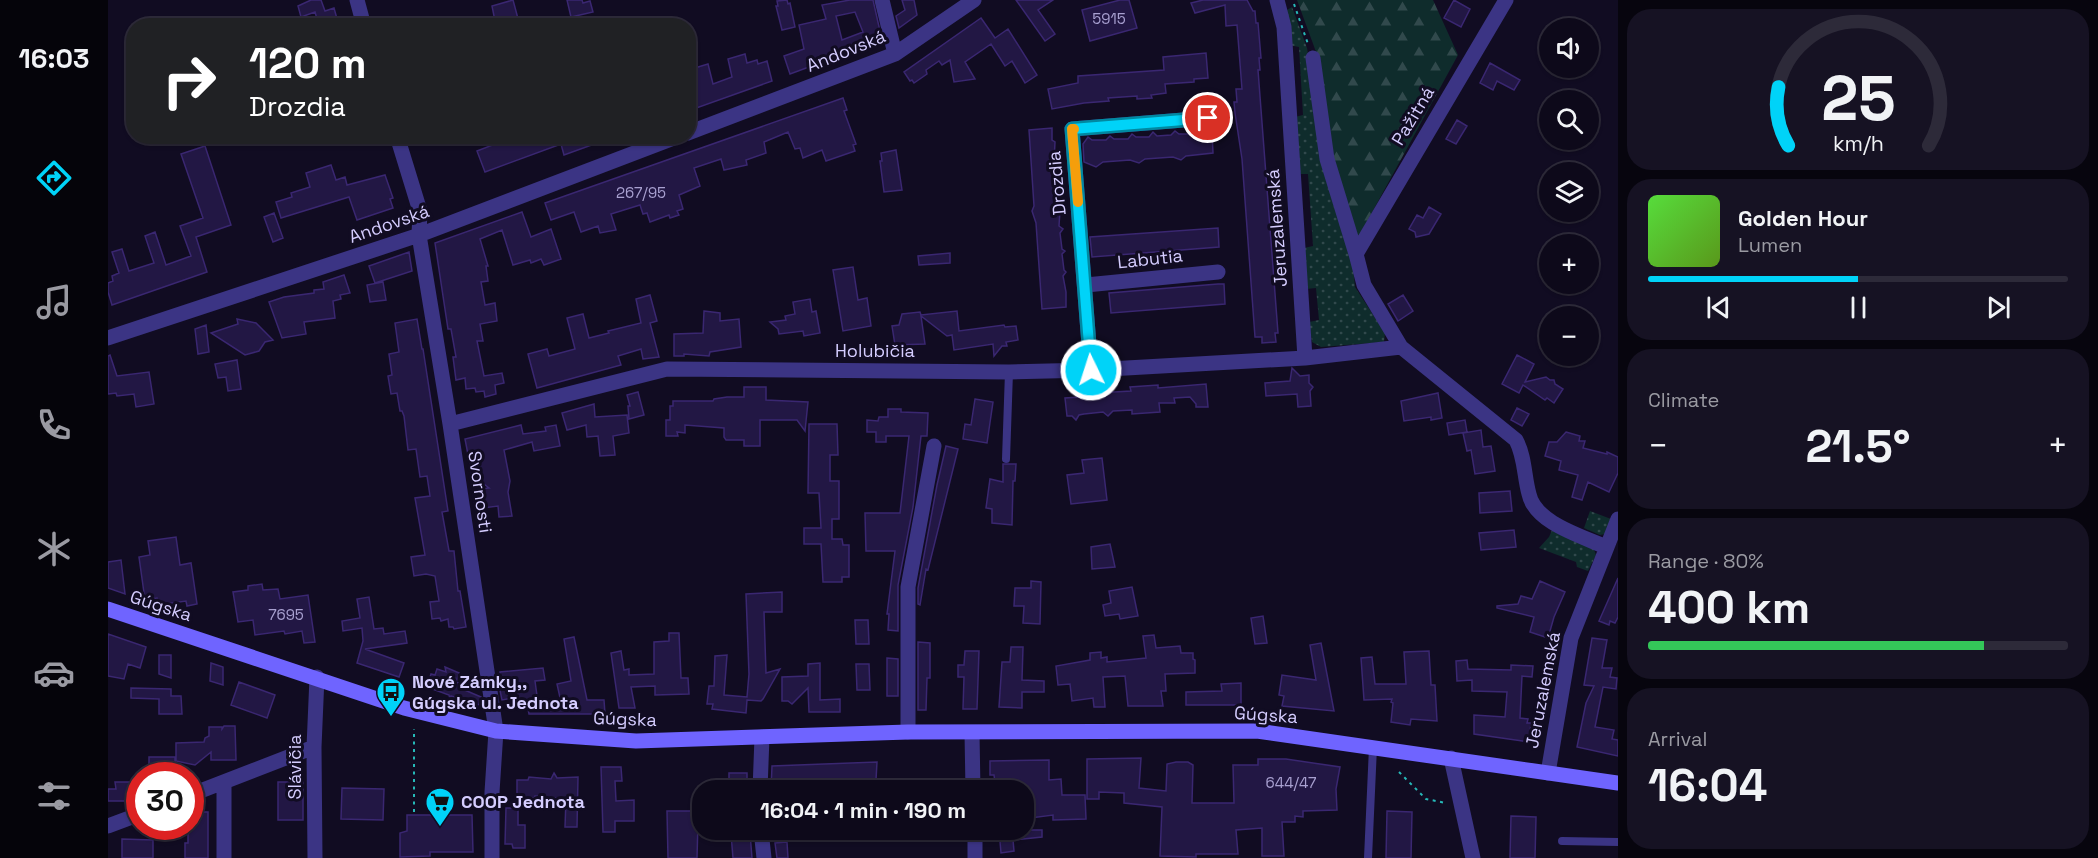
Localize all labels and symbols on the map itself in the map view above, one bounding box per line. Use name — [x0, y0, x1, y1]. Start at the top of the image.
house number: 5915 — [1092, 9, 1126, 28]
street label: Andovská — [803, 24, 889, 77]
street label: Pažitná — [1386, 82, 1439, 149]
pin — [1182, 92, 1233, 143]
street label: Drozdia — [1042, 150, 1071, 216]
street label: Jeruzalemská — [1261, 168, 1292, 288]
house number: 267/95 — [616, 183, 666, 202]
street label: Andovská — [346, 199, 432, 248]
street label: Labutia — [1116, 244, 1184, 273]
position arrow — [1059, 338, 1123, 402]
street label: Holubičia — [835, 339, 915, 362]
street label: Svornosti — [463, 450, 498, 534]
street label: Gúgska — [127, 585, 195, 626]
house number: 7695 — [268, 605, 304, 624]
street label: Jeruzalemská — [1520, 630, 1565, 750]
place label: Nové Zámky,, Gúgska ul. Jednota — [412, 670, 579, 714]
bus stop icon: Nové Zámky,, Gúgska ul. Jednota — [375, 676, 407, 718]
street label: Gúgska — [1233, 701, 1299, 728]
street label: Gúgska — [593, 706, 657, 731]
street label: Slávičia — [283, 735, 306, 799]
speed limit sign: 30 — [126, 762, 204, 840]
house number: 644/47 — [1266, 773, 1316, 792]
supermarket icon: COOP Jednota — [424, 786, 456, 828]
place label: COOP Jednota — [461, 790, 586, 813]

